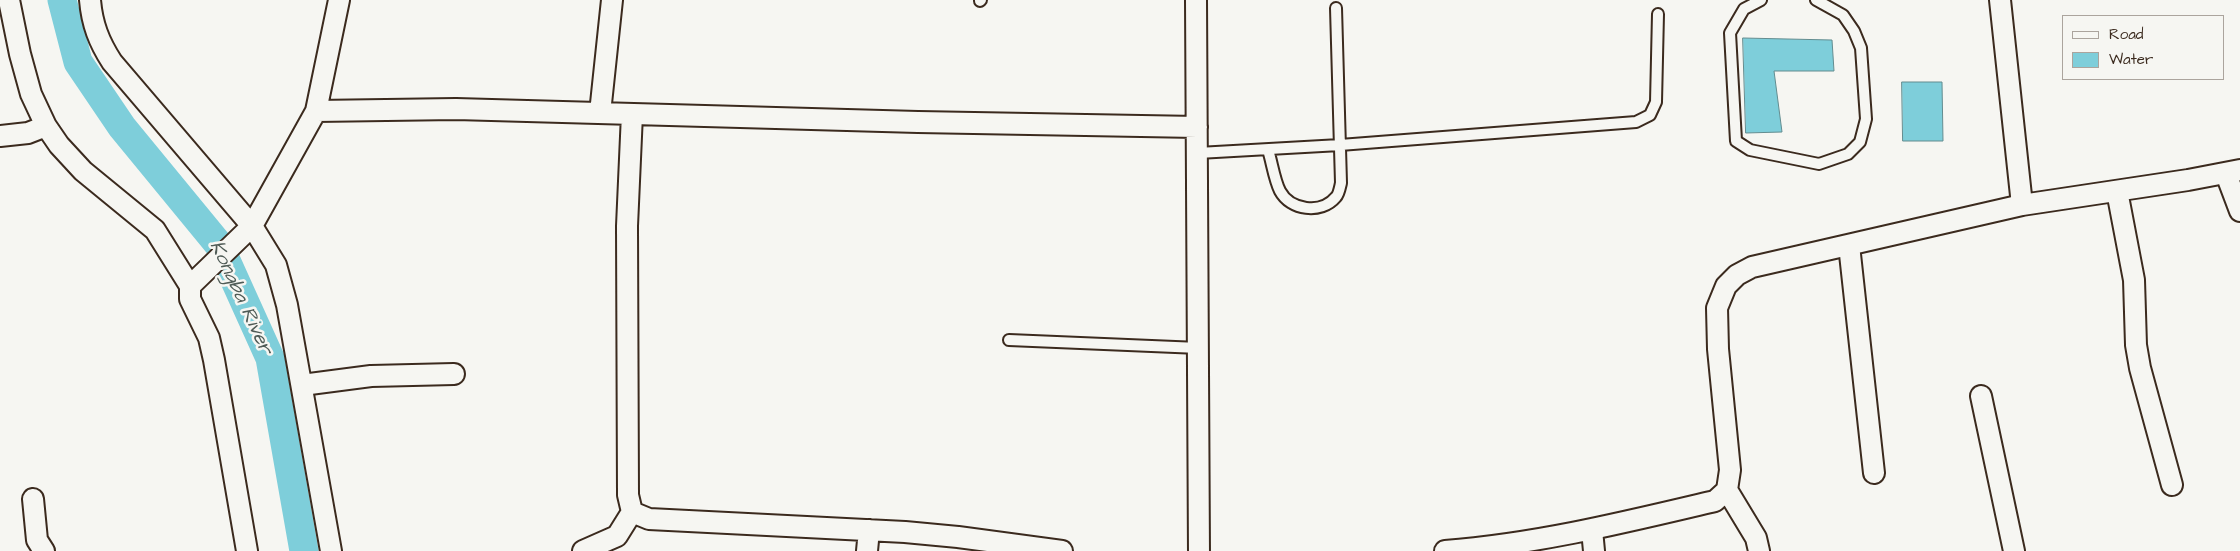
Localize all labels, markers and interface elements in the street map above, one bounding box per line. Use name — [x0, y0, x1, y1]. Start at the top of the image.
legend — [2062, 15, 2225, 80]
text: Road — [2109, 24, 2143, 45]
text: Water — [2109, 49, 2153, 70]
water label: Kongba River — [203, 237, 277, 359]

